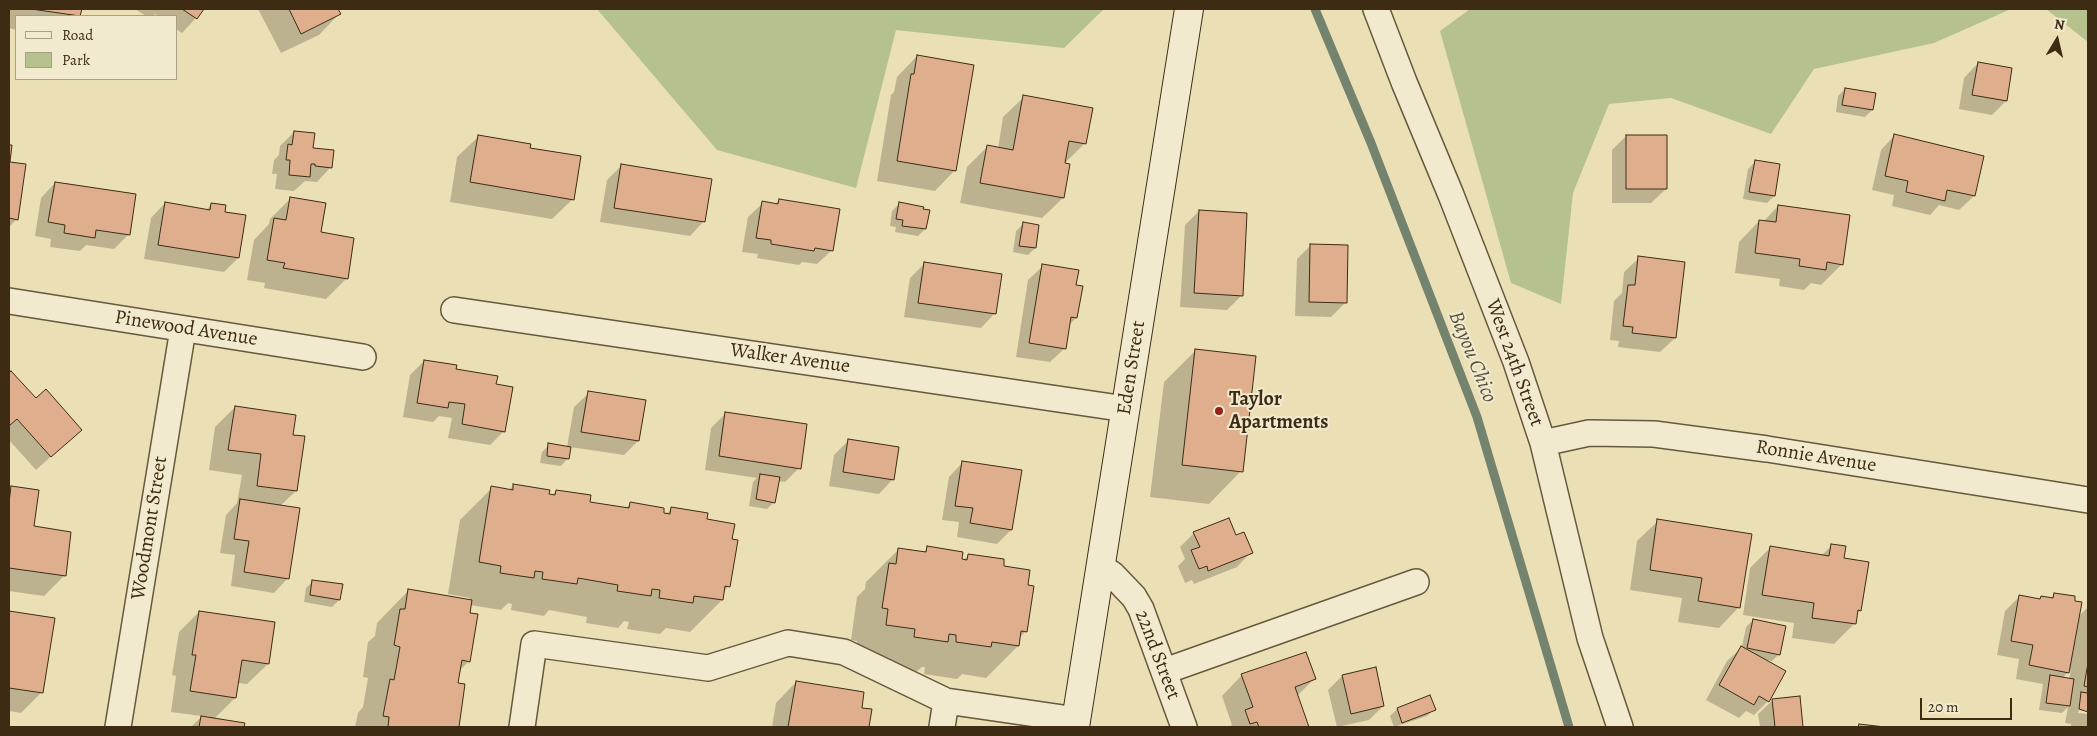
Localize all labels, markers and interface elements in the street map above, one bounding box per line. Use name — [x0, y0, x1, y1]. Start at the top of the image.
legend — [15, 15, 178, 80]
north arrow — [2032, 15, 2082, 65]
text: N — [2053, 15, 2066, 35]
text: Road — [62, 25, 93, 45]
text: Park — [62, 50, 90, 70]
street label: West 24th Street — [1480, 296, 1548, 430]
street label: Pinewood Avenue — [113, 306, 259, 352]
water label: Bayou Chico — [1442, 308, 1502, 406]
street label: Eden Street — [1113, 319, 1151, 417]
street label: Walker Avenue — [728, 339, 852, 379]
place label: Taylor Apartments — [1229, 388, 1328, 435]
marker: Taylor Apartments — [1213, 405, 1225, 417]
street label: Ronnie Avenue — [1754, 436, 1878, 478]
street label: Woodmont Street — [127, 454, 173, 602]
street label: 22nd Street — [1129, 607, 1185, 703]
scale bar — [1922, 688, 2014, 720]
text: 20 m — [1928, 697, 1959, 717]

